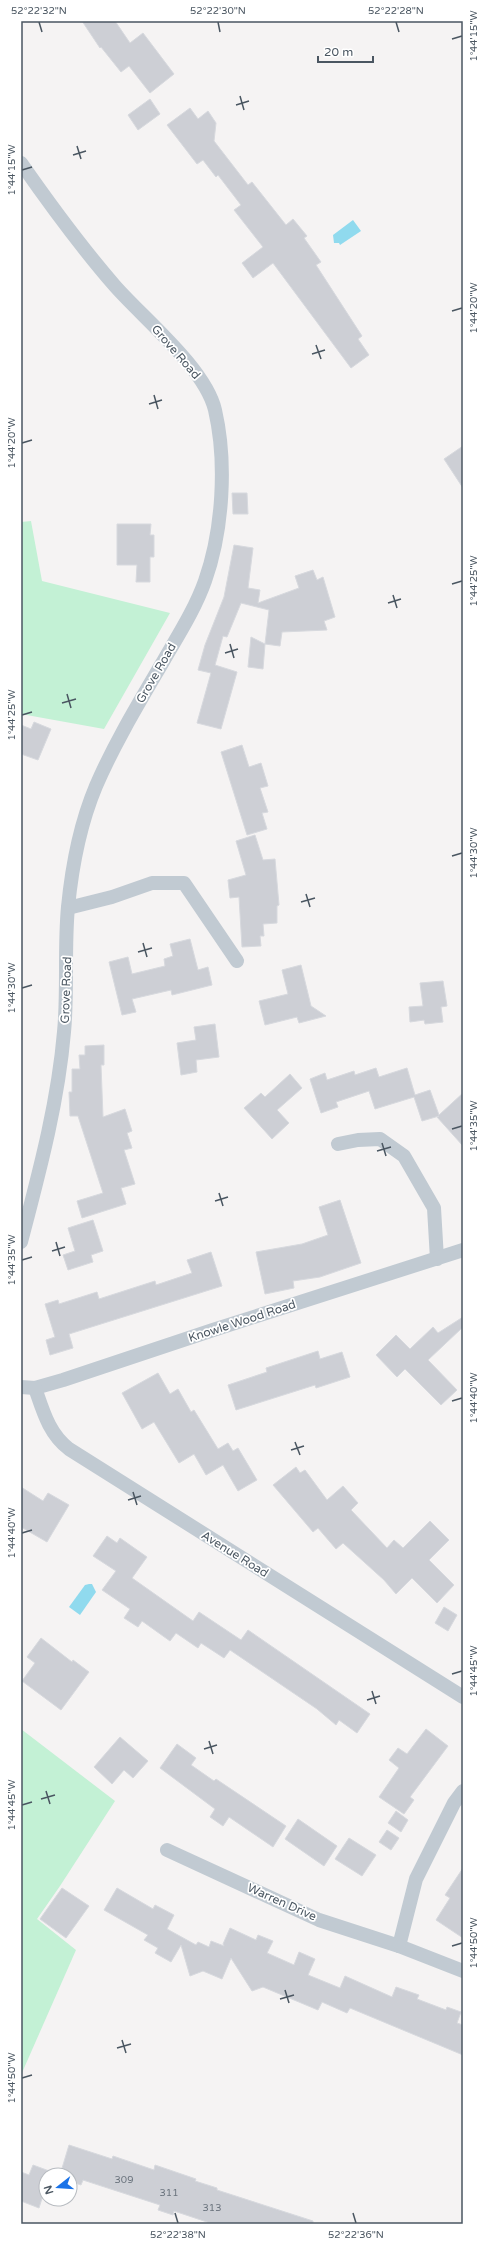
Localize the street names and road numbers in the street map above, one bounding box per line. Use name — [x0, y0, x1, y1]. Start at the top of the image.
street label: Grove Road — [149, 322, 203, 382]
street label: Grove Road — [133, 640, 179, 706]
street label: Grove Road — [58, 956, 74, 1024]
street label: Knowle Wood Road — [187, 1297, 297, 1345]
street label: Avenue Road — [199, 1528, 271, 1580]
street label: Warren Drive — [245, 1881, 319, 1924]

